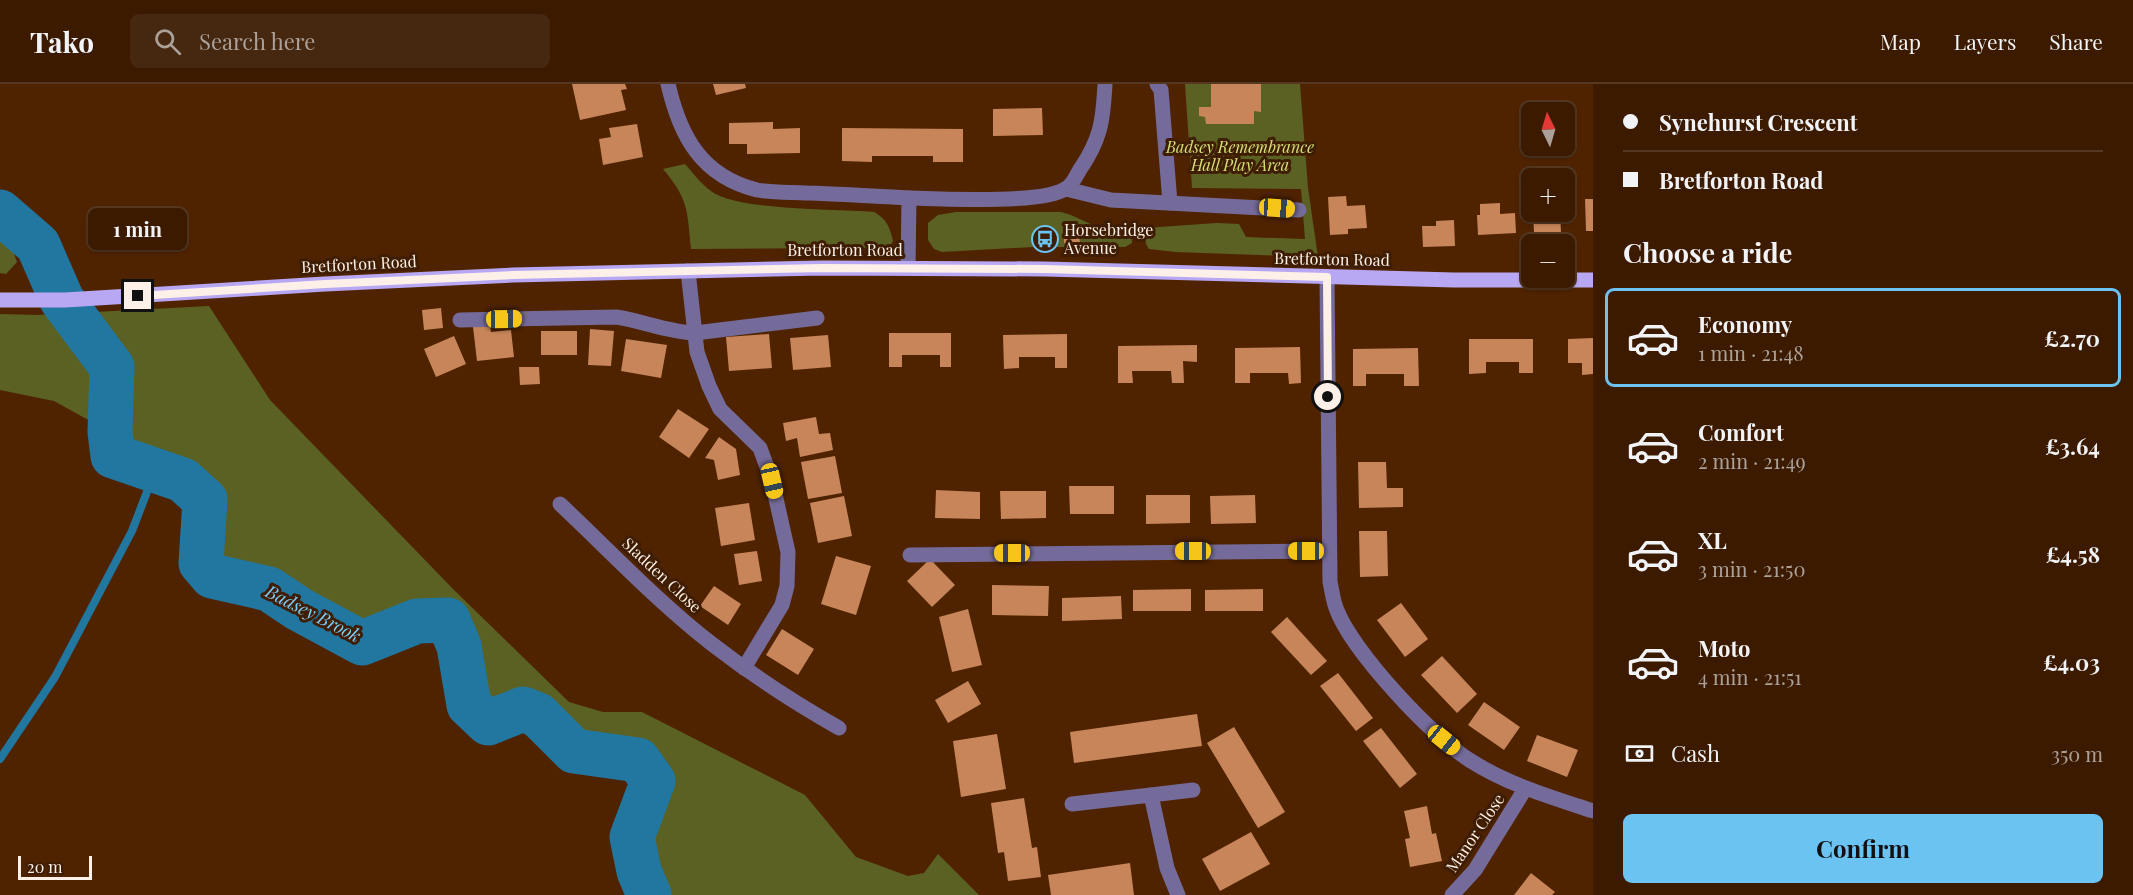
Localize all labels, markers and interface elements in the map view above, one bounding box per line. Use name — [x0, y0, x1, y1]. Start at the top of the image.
search box — [130, 14, 550, 68]
text: Tako — [30, 23, 94, 60]
icon: search — [151, 25, 184, 58]
text: Search here — [199, 26, 315, 56]
text: Map — [1880, 27, 1921, 55]
text: Layers — [1954, 27, 2016, 55]
text: Share — [2049, 27, 2103, 55]
north arrow — [1521, 102, 1575, 156]
map controls — [1521, 102, 1575, 288]
text: Synehurst Crescent — [1659, 107, 1857, 137]
park label: Badsey Remembrance Hall Play Area — [1165, 136, 1314, 175]
text: Bretforton Road — [1659, 165, 1824, 195]
button: + — [1521, 168, 1575, 222]
car — [1258, 198, 1296, 218]
callout: 1 min — [88, 209, 188, 251]
text: 1 min — [113, 215, 162, 242]
place label: Horsebridge Avenue — [1063, 219, 1153, 258]
bus stop icon: Horsebridge Avenue — [1030, 224, 1060, 254]
button: − — [1521, 234, 1575, 288]
text: Choose a ride — [1623, 234, 1792, 270]
street label: Bretforton Road — [787, 239, 903, 260]
street label: Bretforton Road — [1274, 247, 1390, 270]
street label: Bretforton Road — [301, 250, 417, 277]
route end — [124, 282, 151, 309]
text: Economy — [1698, 309, 1792, 339]
car — [486, 310, 522, 328]
icon: car — [1626, 311, 1680, 365]
text: £2.70 — [2044, 323, 2100, 353]
text: 1 min · 21:48 — [1698, 339, 1804, 366]
route start — [1314, 383, 1341, 410]
text: Comfort — [1698, 417, 1784, 447]
icon: car — [1626, 419, 1680, 473]
text: £3.64 — [2045, 431, 2100, 461]
text: 2 min · 21:49 — [1698, 447, 1806, 474]
car — [759, 461, 785, 501]
text: XL — [1698, 525, 1727, 555]
icon: car — [1626, 527, 1680, 581]
street label: Sladden Close — [618, 533, 706, 617]
text: £4.58 — [2046, 539, 2100, 569]
car — [1175, 542, 1211, 560]
car — [1288, 542, 1324, 560]
car — [994, 544, 1030, 562]
text: 3 min · 21:50 — [1698, 555, 1805, 582]
water label: Badsey Brook — [261, 578, 365, 647]
text: Moto — [1698, 633, 1751, 663]
icon: car — [1626, 635, 1680, 689]
text: £4.03 — [2043, 647, 2100, 677]
text: 4 min · 21:51 — [1698, 663, 1802, 690]
car — [1424, 722, 1464, 758]
icon: cash — [1623, 737, 1656, 770]
text: Cash — [1671, 738, 1720, 768]
text: 350 m — [2051, 740, 2103, 767]
street label: Manor Close — [1441, 789, 1509, 876]
button: Confirm — [1623, 814, 2103, 883]
scale bar — [18, 853, 92, 880]
text: 20 m — [27, 856, 62, 877]

